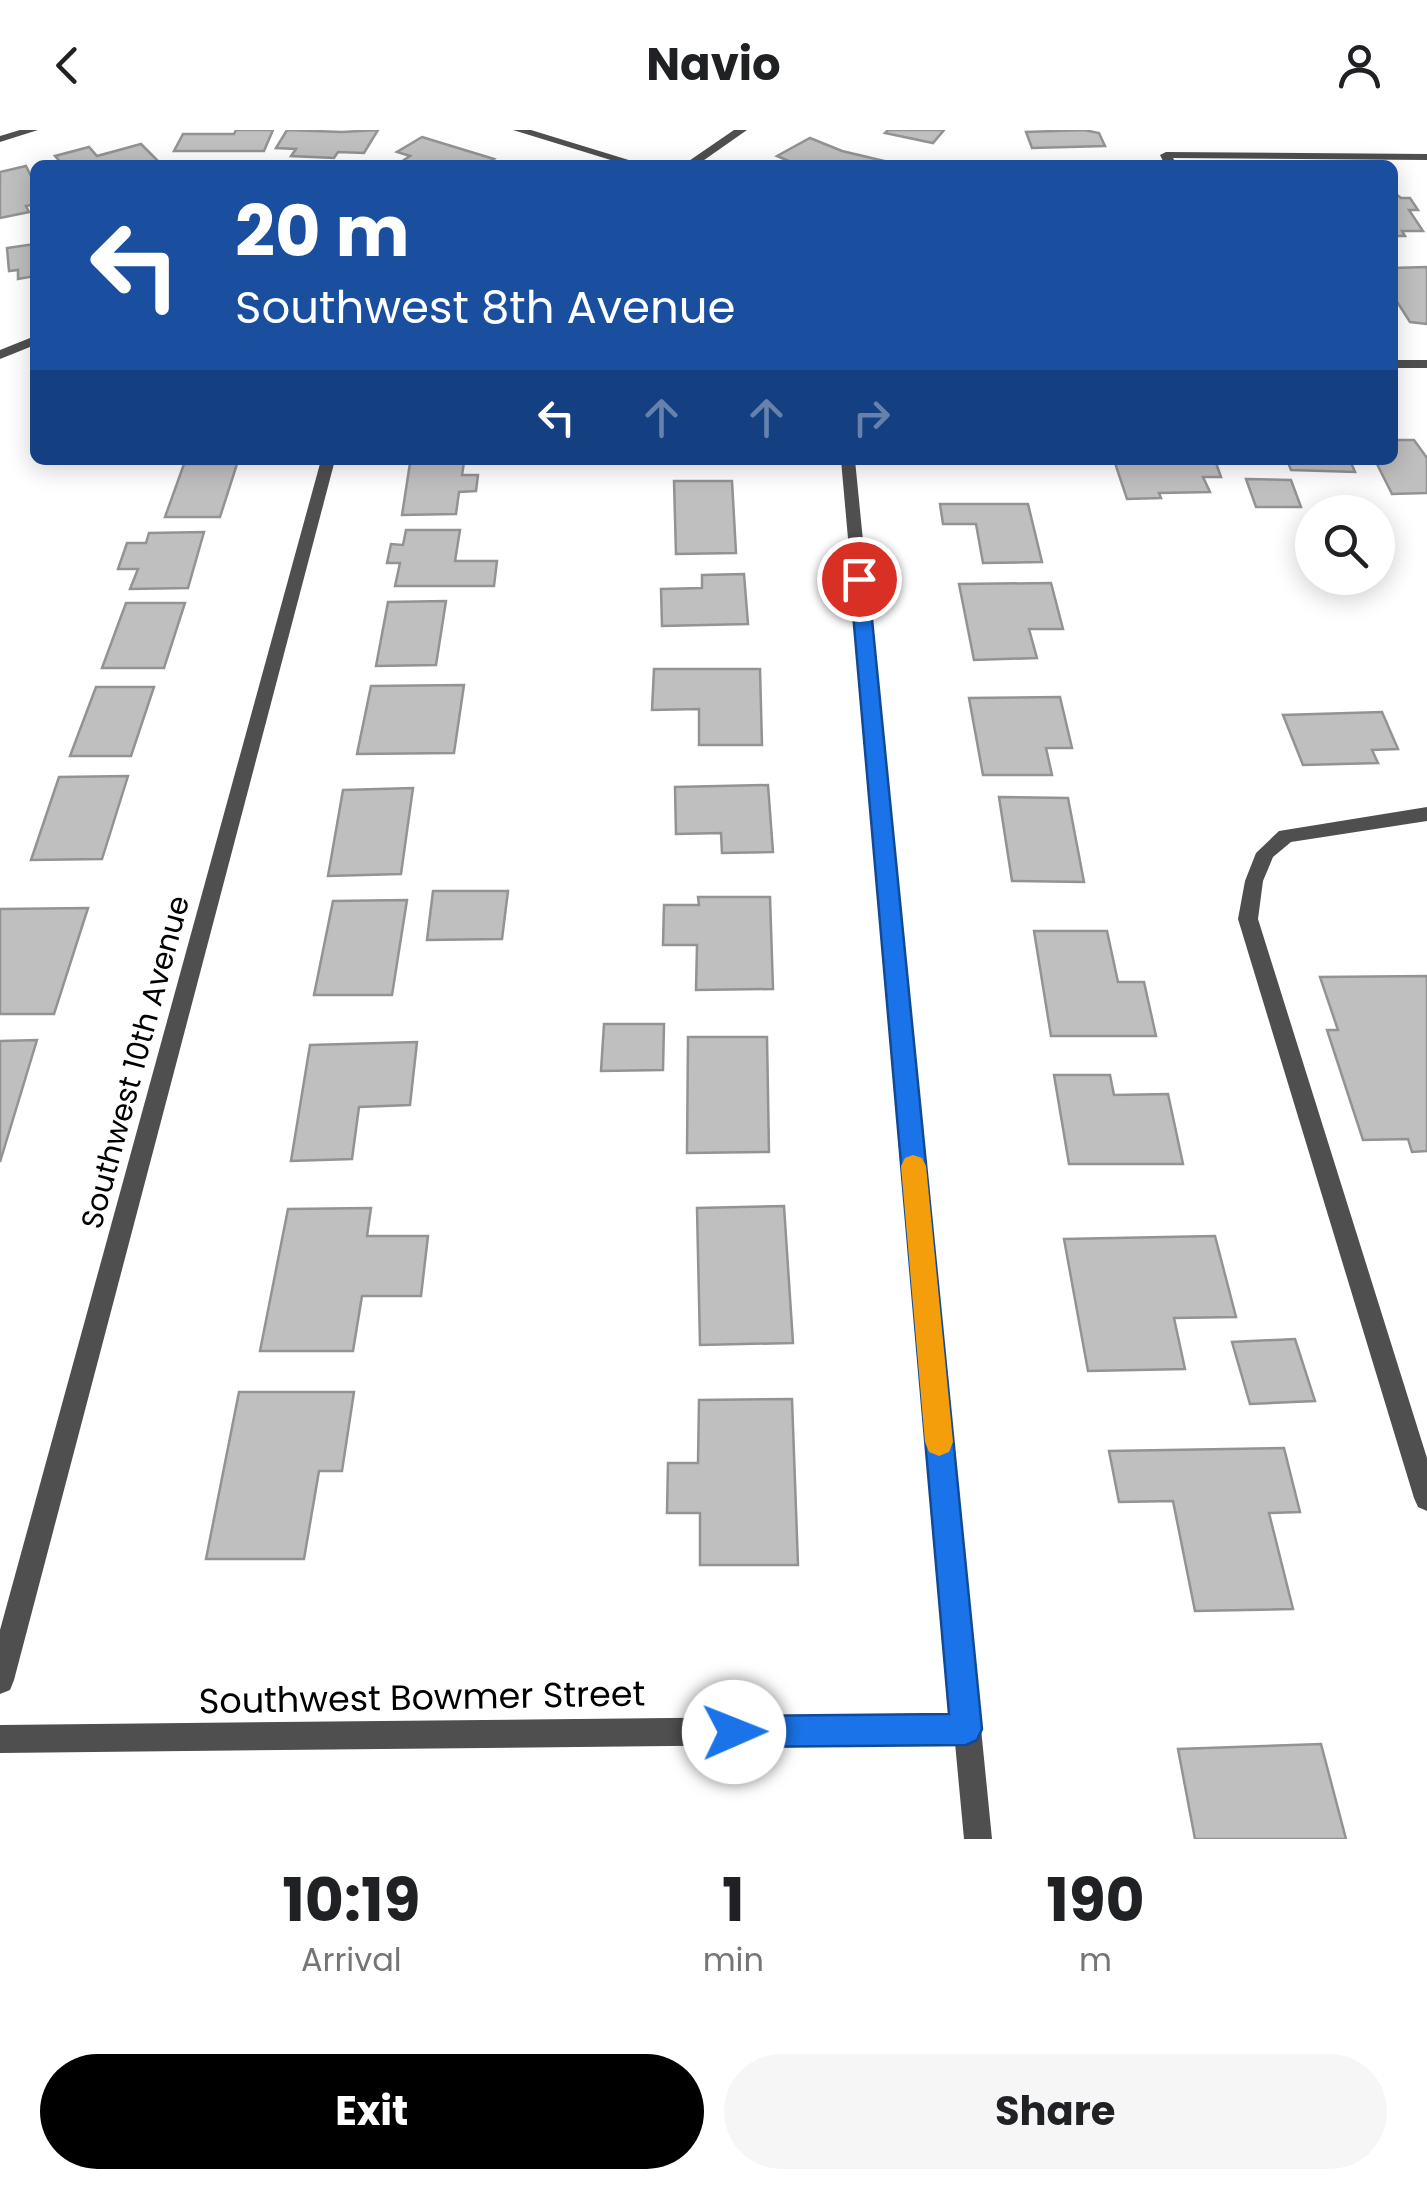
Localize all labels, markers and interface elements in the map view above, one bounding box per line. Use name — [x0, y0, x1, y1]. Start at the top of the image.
text: Navio — [646, 33, 781, 96]
icon: back — [40, 38, 95, 93]
icon: person — [1332, 38, 1387, 93]
text: 20 m — [235, 182, 410, 281]
icon: left — [70, 200, 200, 330]
text: Southwest 8th Avenue — [235, 276, 735, 339]
icon: left — [529, 390, 584, 445]
icon: ahead — [634, 390, 689, 445]
icon: ahead — [739, 390, 794, 445]
icon: right — [844, 390, 899, 445]
map controls — [1295, 495, 1395, 595]
button: search — [1295, 495, 1395, 595]
pin — [817, 537, 902, 622]
icon: arrive — [832, 552, 887, 607]
street label: Southwest 10th Avenue — [70, 891, 200, 1233]
street label: Southwest Bowmer Street — [198, 1669, 646, 1725]
position arrow — [682, 1680, 786, 1784]
text: 10:19 — [282, 1858, 420, 1942]
text: 1 — [722, 1858, 745, 1942]
text: 190 — [1046, 1858, 1145, 1942]
text: Arrival — [301, 1937, 402, 1982]
text: min — [703, 1937, 764, 1982]
text: m — [1079, 1937, 1112, 1982]
button: Exit — [40, 2054, 704, 2169]
button: Share — [724, 2054, 1387, 2169]

